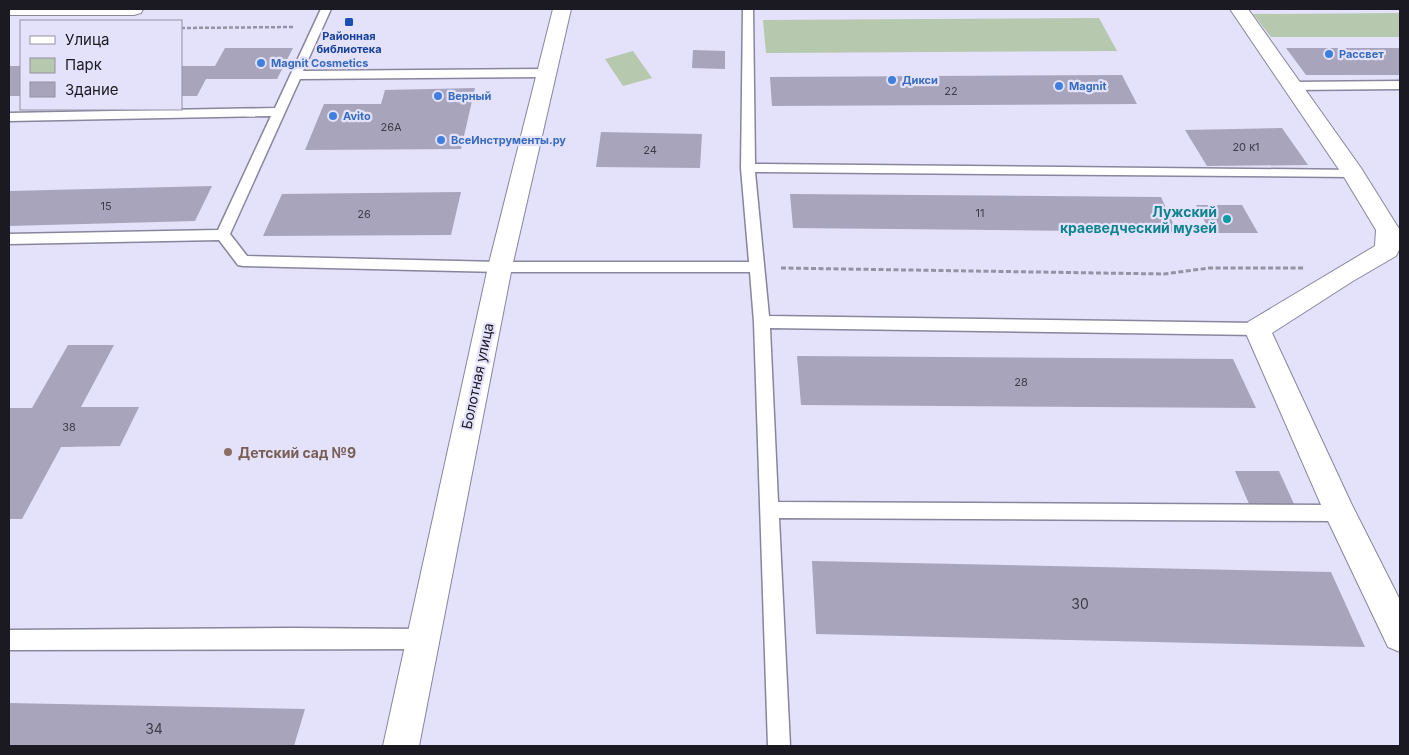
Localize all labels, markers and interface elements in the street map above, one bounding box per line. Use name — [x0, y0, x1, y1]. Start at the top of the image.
marker: Районная библиотека — [343, 16, 355, 28]
legend — [20, 20, 182, 110]
place label: Районная библиотека — [316, 29, 382, 56]
text: Улица — [65, 30, 109, 49]
place label: Рассвет — [1339, 47, 1384, 61]
marker: Рассвет — [1323, 48, 1335, 60]
text: Парк — [65, 55, 102, 74]
place label: Magnit Cosmetics — [271, 56, 368, 70]
marker: Magnit Cosmetics — [255, 57, 267, 69]
place label: Дикси — [902, 73, 938, 87]
marker: Дикси — [886, 74, 898, 86]
place label: Magnit — [1069, 79, 1106, 93]
text: Здание — [65, 80, 119, 99]
marker: Magnit — [1053, 80, 1065, 92]
house number: 22 — [944, 84, 958, 98]
place label: Верный — [448, 89, 491, 103]
marker: Верный — [432, 90, 444, 102]
place label: Avito — [343, 109, 371, 123]
marker: Avito — [327, 110, 339, 122]
house number: 26А — [380, 120, 402, 134]
place label: ВсеИнструменты.ру — [451, 133, 566, 147]
marker: ВсеИнструменты.ру — [435, 134, 447, 146]
house number: 20 к1 — [1232, 140, 1260, 154]
house number: 24 — [643, 143, 657, 157]
house number: 15 — [100, 199, 112, 213]
place label: Лужский краеведческий музей — [1060, 203, 1217, 236]
house number: 11 — [976, 206, 984, 220]
house number: 26 — [357, 207, 371, 221]
marker: Лужский краеведческий музей — [1221, 213, 1233, 225]
street label: Болотная улица — [457, 321, 497, 431]
house number: 28 — [1014, 375, 1028, 389]
house number: 38 — [62, 420, 76, 434]
place label: Детский сад №9 — [238, 444, 356, 461]
marker: Детский сад №9 — [222, 446, 234, 458]
house number: 30 — [1071, 595, 1089, 612]
house number: 34 — [145, 720, 163, 737]

